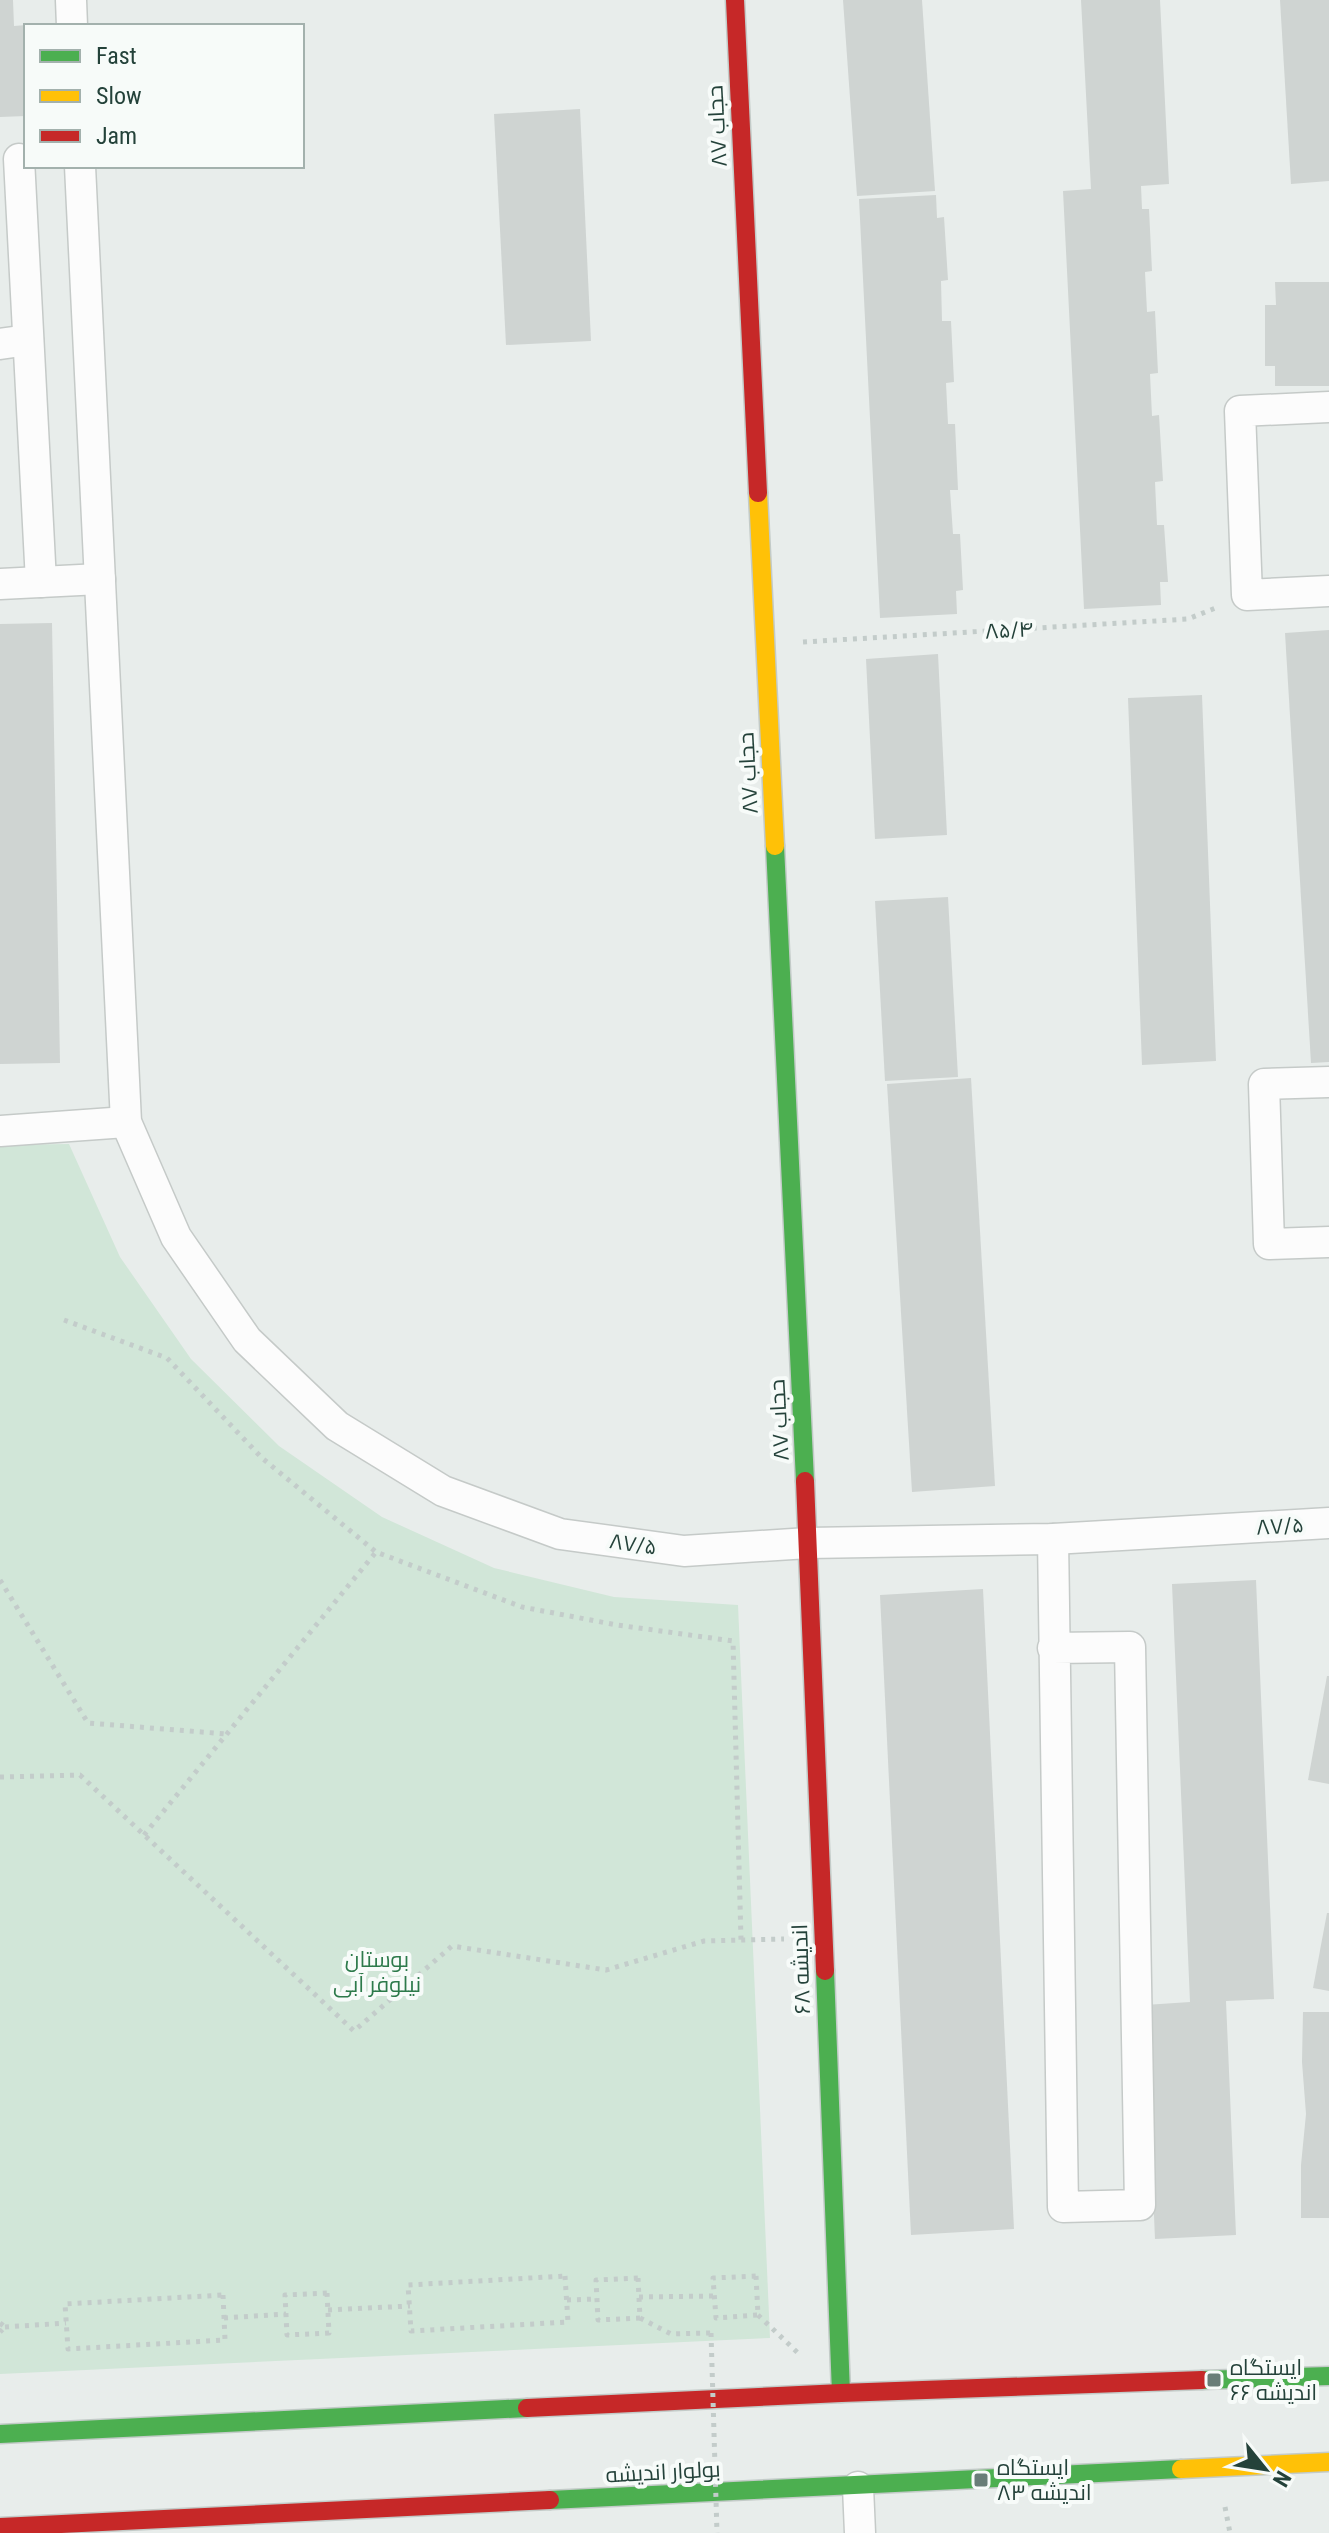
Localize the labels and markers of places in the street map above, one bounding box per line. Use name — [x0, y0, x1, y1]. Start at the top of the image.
place label: ایستگاه اندیشه ۶۶ — [1230, 2355, 1317, 2405]
marker: ایستگاه اندیشه ۶۶ — [1205, 2371, 1223, 2389]
place label: ایستگاه اندیشه ۸۳ — [997, 2455, 1092, 2505]
marker: ایستگاه اندیشه ۸۳ — [972, 2471, 990, 2489]

